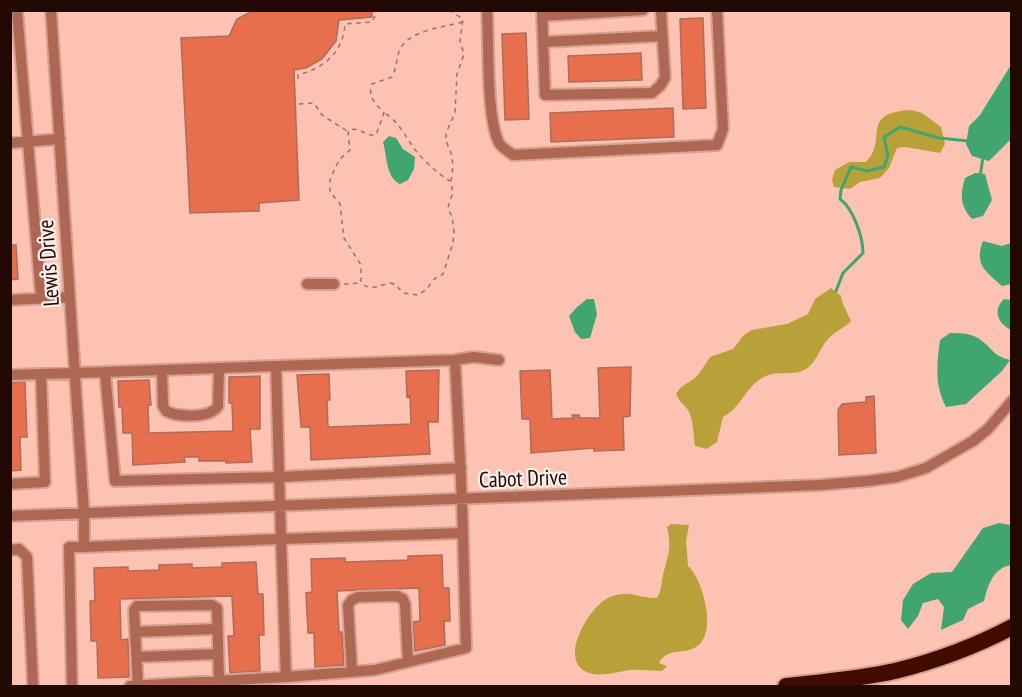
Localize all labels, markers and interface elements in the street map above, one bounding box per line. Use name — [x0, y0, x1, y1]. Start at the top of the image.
street label: Lewis Drive — [31, 219, 65, 307]
street label: Cabot Drive — [478, 462, 568, 494]

